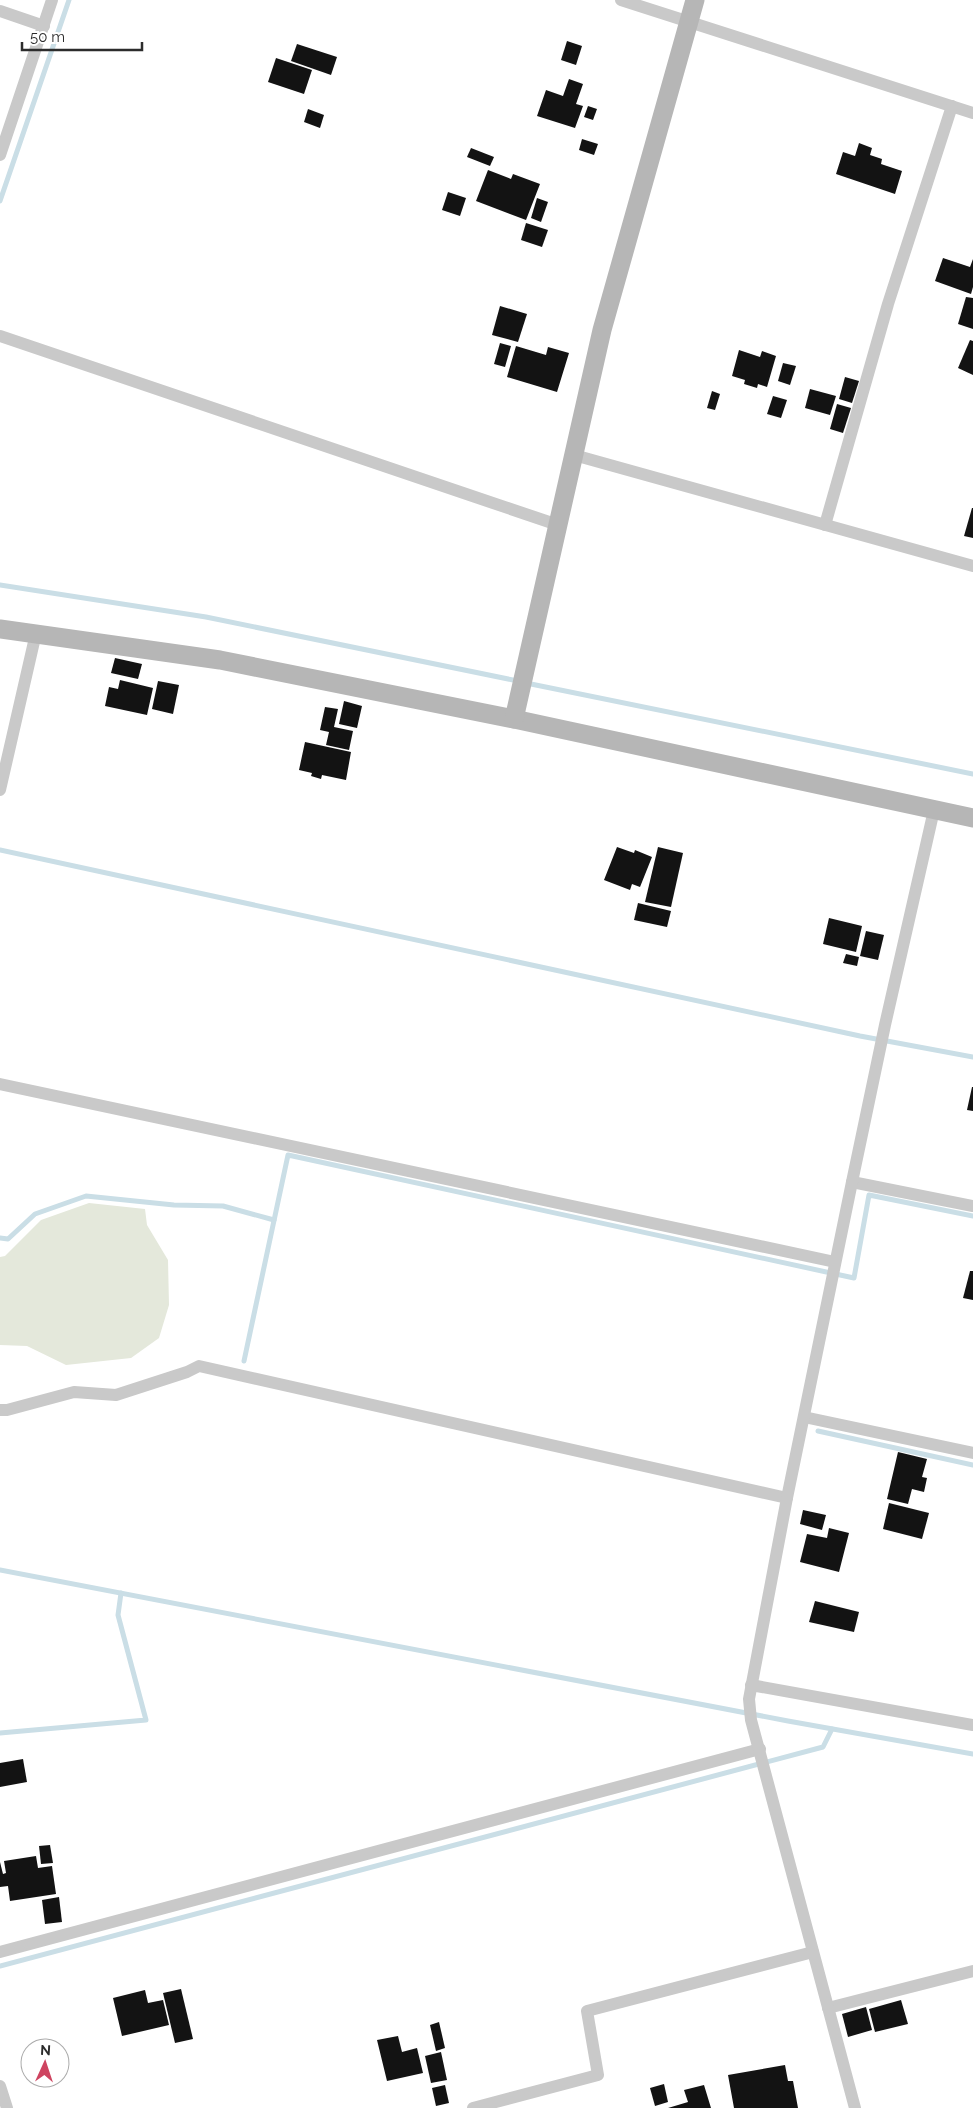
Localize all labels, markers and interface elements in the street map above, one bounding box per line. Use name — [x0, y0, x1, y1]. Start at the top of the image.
scale bar — [22, 20, 142, 52]
text: 50 m — [30, 28, 65, 46]
north arrow — [20, 2038, 70, 2088]
text: N — [40, 2042, 51, 2058]

